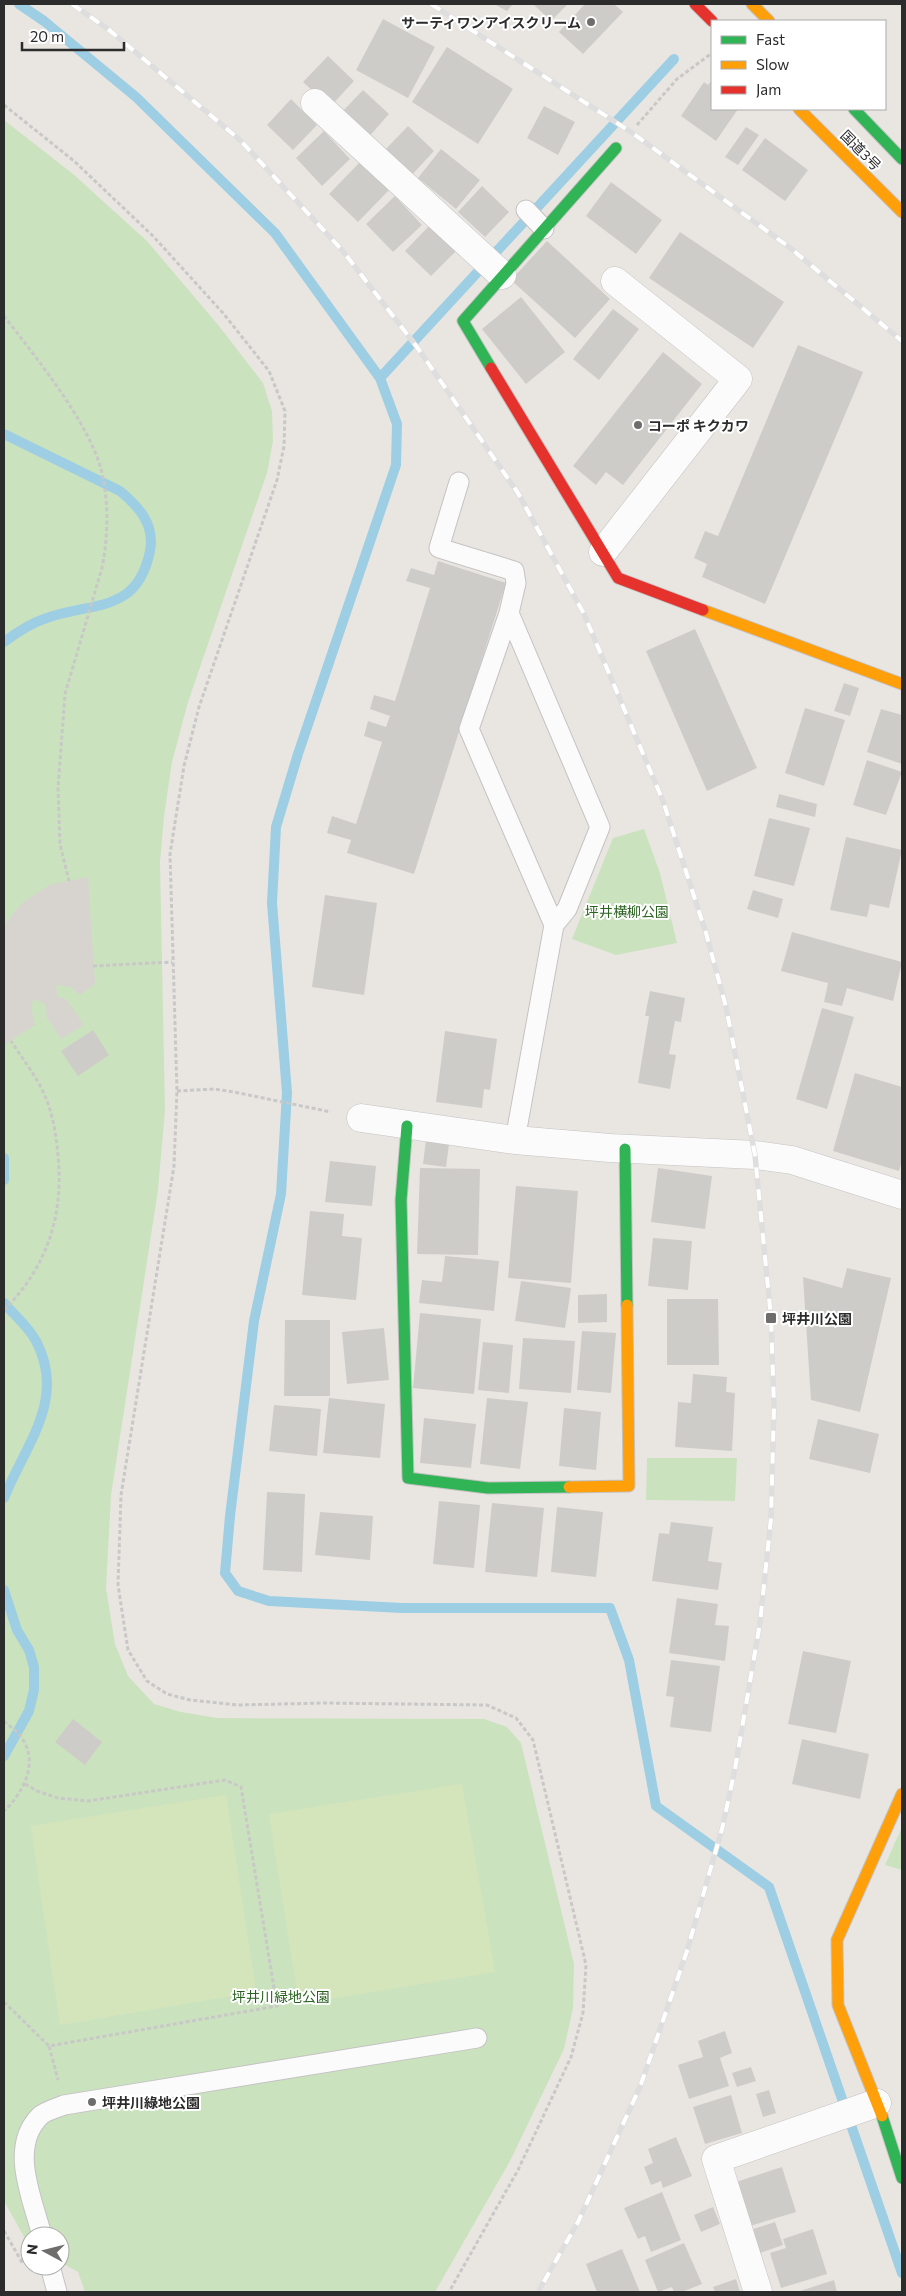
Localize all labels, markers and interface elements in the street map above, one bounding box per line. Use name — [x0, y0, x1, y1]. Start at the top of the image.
place label: サーティワンアイスクリーム — [401, 14, 581, 31]
marker: サーティワンアイスクリーム — [585, 16, 597, 28]
scale bar — [22, 20, 125, 52]
legend — [711, 20, 886, 110]
text: 20 m — [30, 27, 64, 45]
text: Fast — [756, 30, 785, 48]
text: Slow — [756, 55, 789, 73]
text: Jam — [756, 80, 781, 98]
street label: 国道3号 — [837, 126, 885, 174]
place label: コーポ キクカワ — [648, 417, 749, 434]
marker: コーポ キクカワ — [632, 419, 644, 431]
park label: 坪井横柳公園 — [585, 903, 669, 920]
place label: 坪井川公園 — [782, 1310, 852, 1327]
marker: 坪井川公園 — [764, 1311, 778, 1325]
park label: 坪井川緑地公園 — [232, 1988, 330, 2005]
place label: 坪井川綠地公園 — [102, 2094, 200, 2111]
marker: 坪井川綠地公園 — [86, 2096, 98, 2108]
north arrow — [20, 2226, 70, 2276]
text: N — [23, 2243, 41, 2256]

